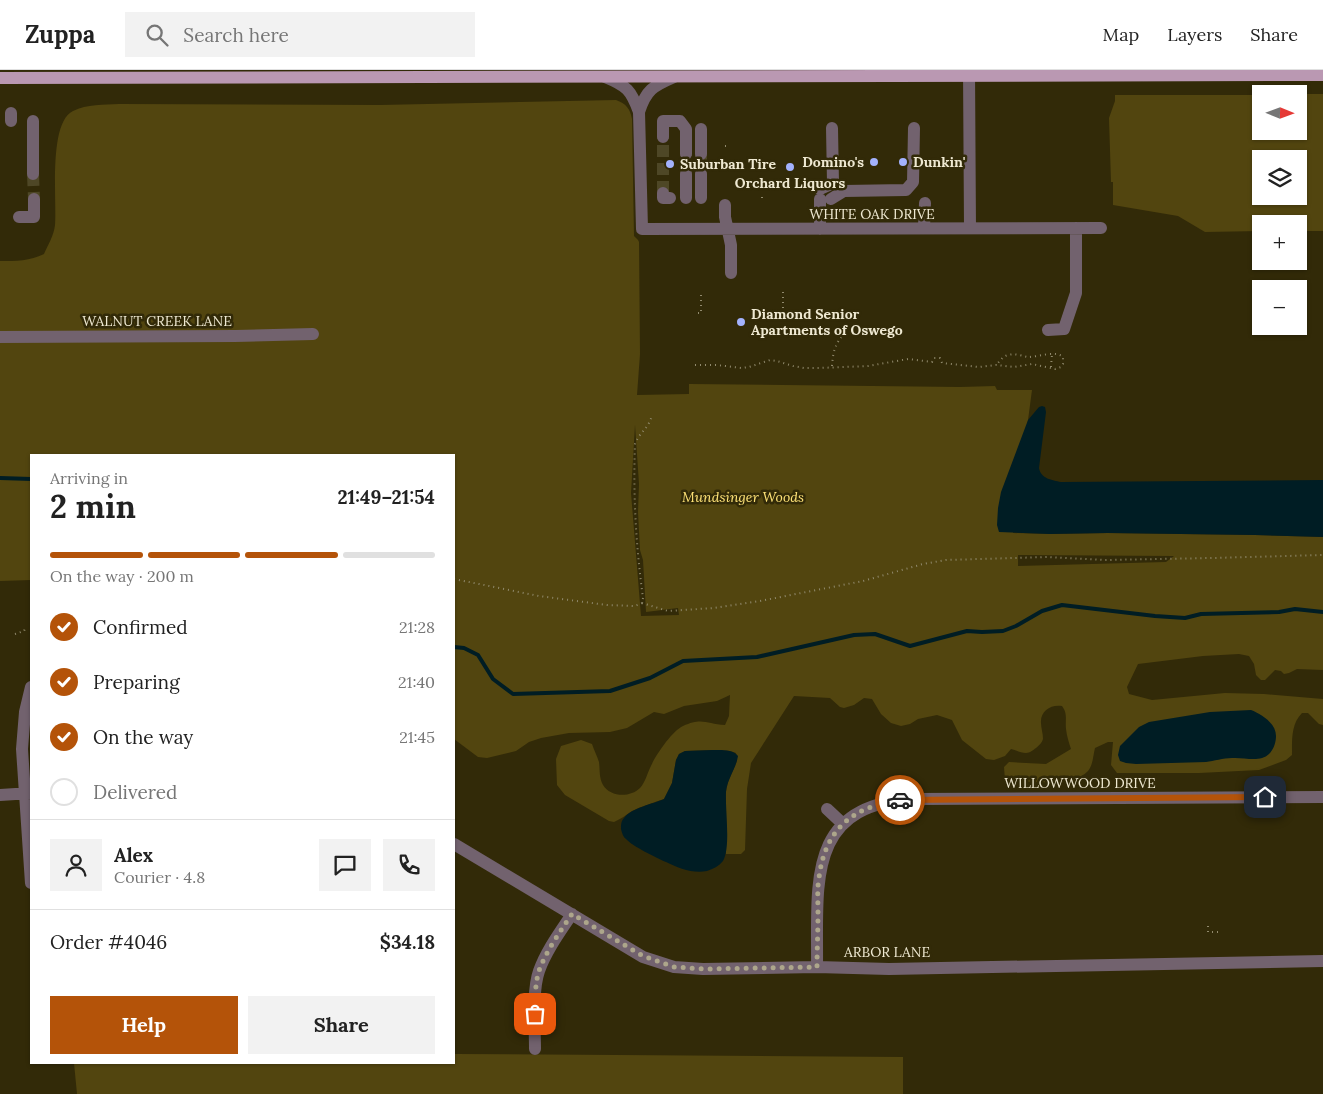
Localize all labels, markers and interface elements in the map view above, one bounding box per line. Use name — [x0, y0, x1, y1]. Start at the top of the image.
search box — [125, 12, 475, 57]
text: Zuppa — [25, 19, 95, 50]
icon: search — [143, 21, 171, 49]
text: Search here — [183, 23, 289, 47]
text: Map — [1103, 23, 1139, 46]
text: Layers — [1167, 23, 1222, 46]
text: Share — [1250, 23, 1298, 46]
north arrow — [1252, 85, 1308, 140]
map controls — [1252, 85, 1307, 335]
button: layers — [1252, 150, 1307, 205]
place label: Domino's — [802, 153, 864, 171]
place label: Dunkin' — [913, 153, 966, 171]
place label: Suburban Tire — [680, 155, 776, 173]
marker: Domino's — [868, 156, 880, 168]
marker: Dunkin' — [897, 156, 909, 168]
marker: Suburban Tire — [664, 158, 676, 170]
marker: Orchard Liquors — [784, 161, 796, 173]
place label: Orchard Liquors — [735, 174, 845, 192]
street label: WHITE OAK DRIVE — [809, 205, 935, 223]
button: + — [1252, 215, 1307, 270]
button: − — [1252, 280, 1307, 335]
place label: Diamond Senior Apartments of Oswego — [751, 305, 903, 339]
street label: WALNUT CREEK LANE — [82, 312, 232, 330]
marker: Diamond Senior Apartments of Oswego — [735, 316, 747, 328]
text: Arriving in — [50, 468, 128, 488]
text: 21:49–21:54 — [337, 485, 435, 509]
text: 2 min — [50, 486, 136, 527]
park label: Mundsinger Woods — [682, 488, 804, 506]
text: On the way · 200 m — [50, 566, 194, 586]
icon: check — [50, 613, 78, 641]
text: Confirmed — [93, 615, 188, 639]
text: 21:28 — [399, 617, 435, 637]
icon: check — [50, 668, 78, 696]
text: Preparing — [93, 670, 180, 694]
text: 21:40 — [398, 672, 435, 692]
icon: check — [50, 723, 78, 751]
text: On the way — [93, 725, 193, 749]
text: 21:45 — [399, 727, 435, 747]
street label: WILLOWWOOD DRIVE — [1004, 774, 1156, 792]
courier — [875, 775, 925, 825]
pin — [1244, 776, 1286, 818]
text: Delivered — [93, 780, 177, 804]
icon: home — [1251, 783, 1279, 811]
icon: car — [886, 786, 914, 814]
button: person — [50, 839, 102, 891]
button: chat — [319, 839, 371, 891]
button: phone — [383, 839, 435, 891]
text: Alex — [114, 843, 153, 867]
text: Courier · 4.8 — [114, 867, 205, 887]
text: Order #4046 — [50, 930, 167, 954]
text: $34.18 — [380, 930, 435, 954]
street label: ARBOR LANE — [843, 943, 930, 961]
pin — [514, 993, 556, 1035]
button: Help — [50, 996, 238, 1054]
button: Share — [248, 996, 435, 1054]
icon: bag — [521, 1000, 549, 1028]

